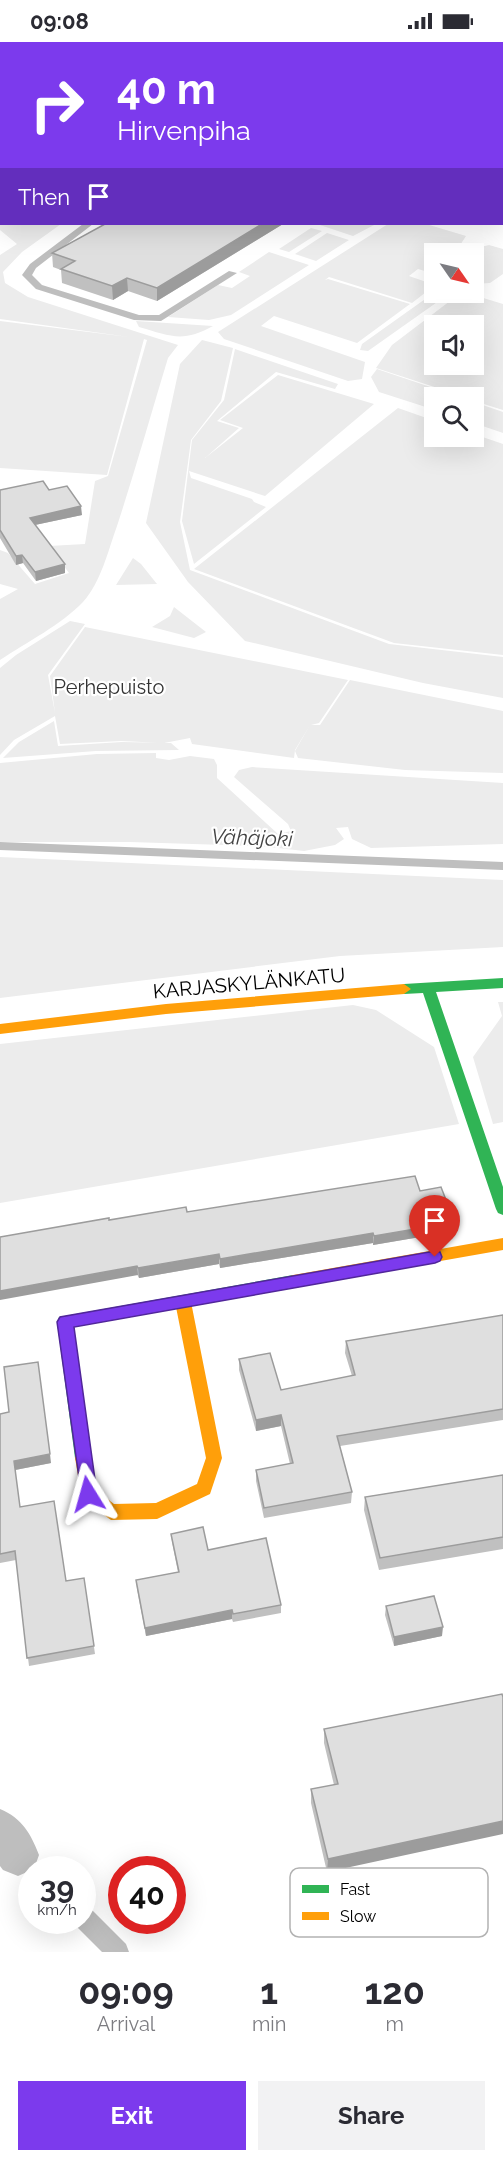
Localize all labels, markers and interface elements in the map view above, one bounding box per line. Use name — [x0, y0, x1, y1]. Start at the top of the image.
text: 09:08 — [30, 8, 89, 34]
text: 40 m — [117, 65, 216, 114]
icon: right — [18, 66, 96, 144]
text: Hirvenpiha — [117, 115, 251, 146]
icon: arrive — [82, 180, 115, 213]
text: Then — [18, 184, 70, 210]
north arrow — [424, 243, 484, 303]
map controls — [424, 243, 484, 447]
button: sound — [424, 315, 484, 375]
button: search — [424, 387, 484, 447]
park label: Perhepuisto — [53, 675, 165, 699]
water label: Vähäjoki — [211, 824, 294, 851]
street label: KARJASKYLÄNKATU — [152, 963, 346, 1003]
pin — [409, 1195, 460, 1257]
icon: arrive — [418, 1204, 451, 1237]
position arrow — [56, 1462, 120, 1526]
speed limit sign: 40 — [108, 1856, 186, 1934]
legend — [290, 1868, 488, 1937]
text: 39 — [40, 1870, 74, 1905]
text: Fast — [340, 1880, 371, 1899]
text: km/h — [37, 1901, 77, 1919]
text: Slow — [340, 1907, 376, 1926]
text: 09:09 — [78, 1970, 174, 2012]
text: 1 — [260, 1970, 278, 2012]
text: 120 — [365, 1970, 425, 2012]
text: Arrival — [97, 2012, 155, 2036]
text: min — [252, 2012, 286, 2036]
text: m — [385, 2012, 404, 2036]
button: Exit — [18, 2081, 246, 2150]
button: Share — [258, 2081, 485, 2150]

